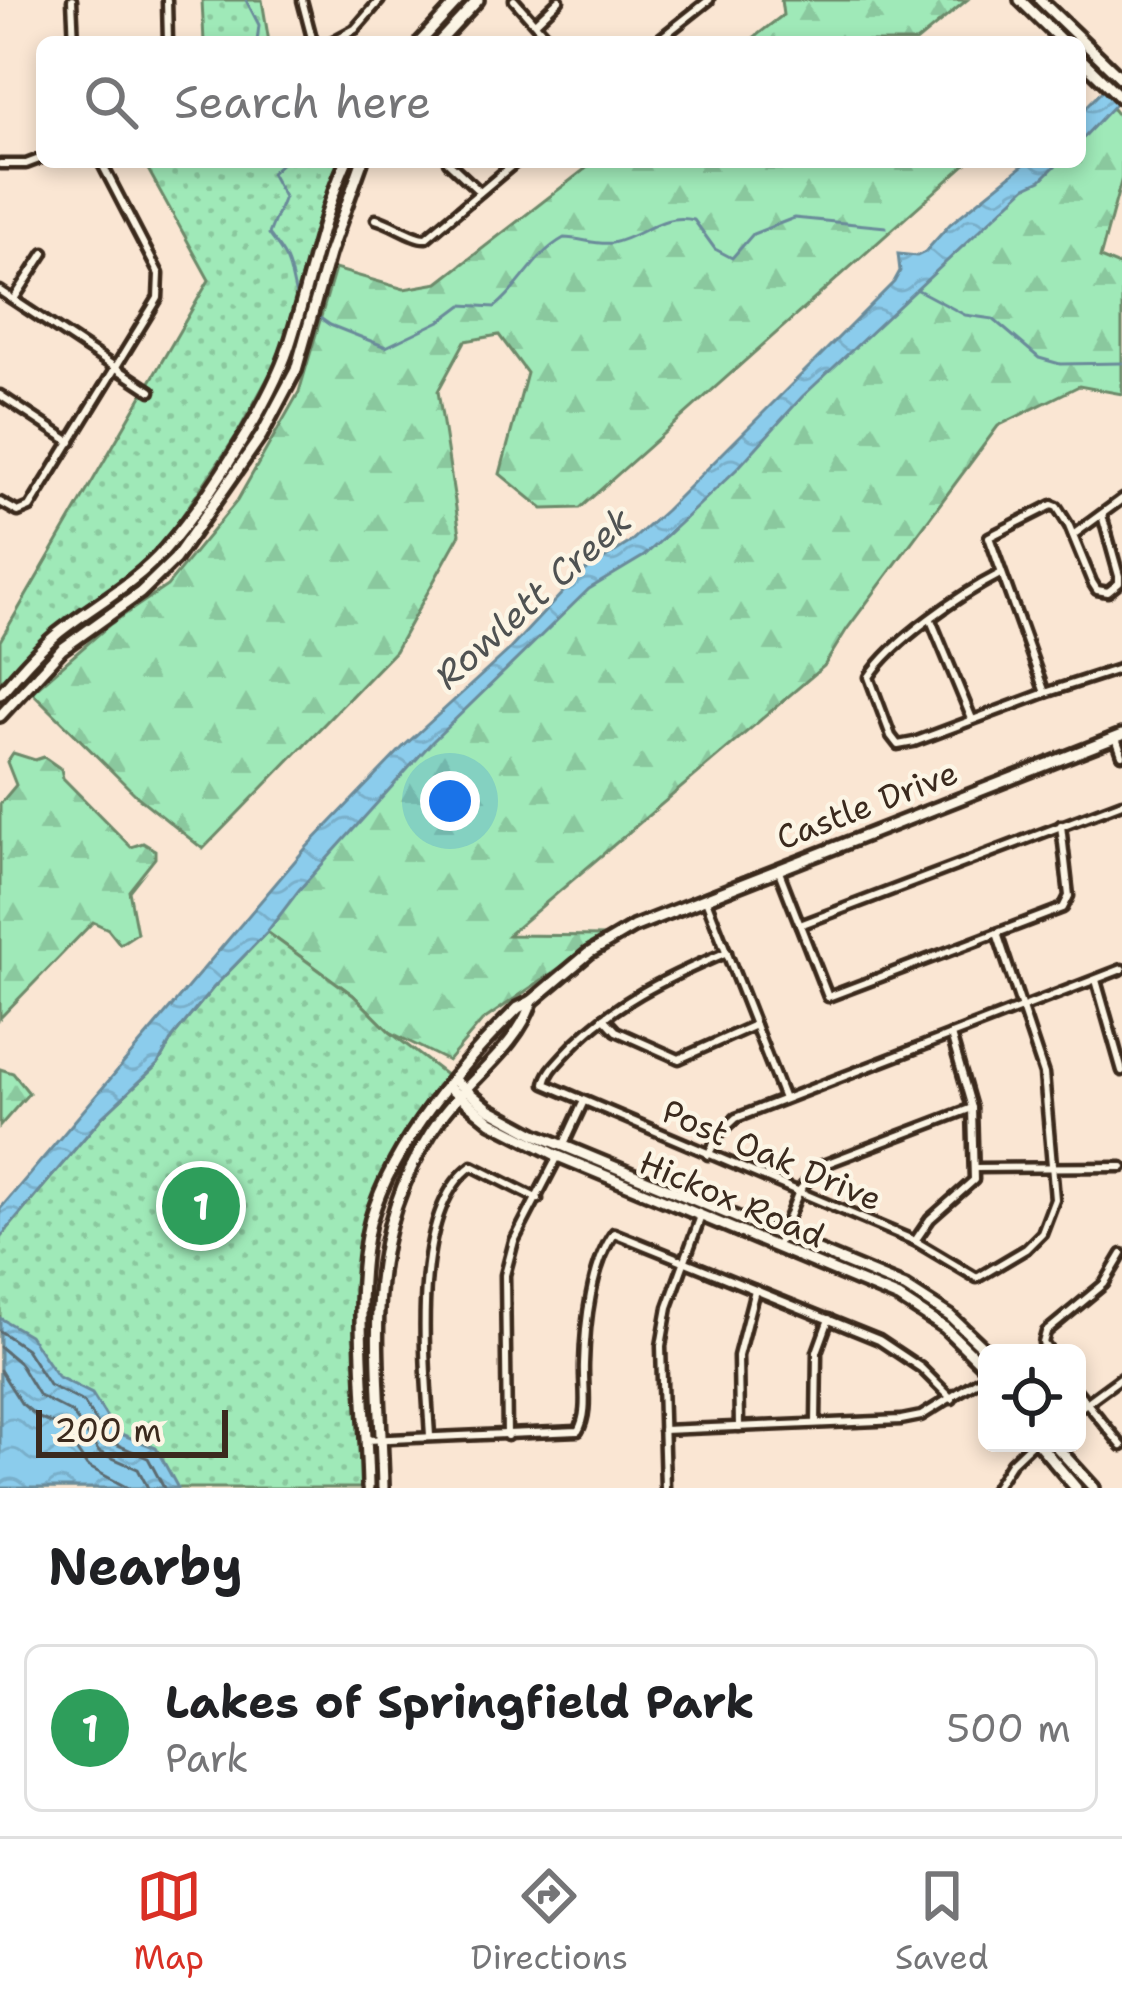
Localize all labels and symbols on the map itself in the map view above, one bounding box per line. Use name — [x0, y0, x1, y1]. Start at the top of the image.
water label: Rowlett Creek — [424, 496, 643, 700]
street label: Castle Drive — [770, 750, 964, 860]
your location — [420, 771, 480, 831]
street label: Post Oak Drive — [655, 1089, 889, 1221]
street label: Hickox Road — [633, 1140, 831, 1258]
pin: 1 — [162, 1161, 240, 1251]
scale bar — [36, 1404, 228, 1457]

